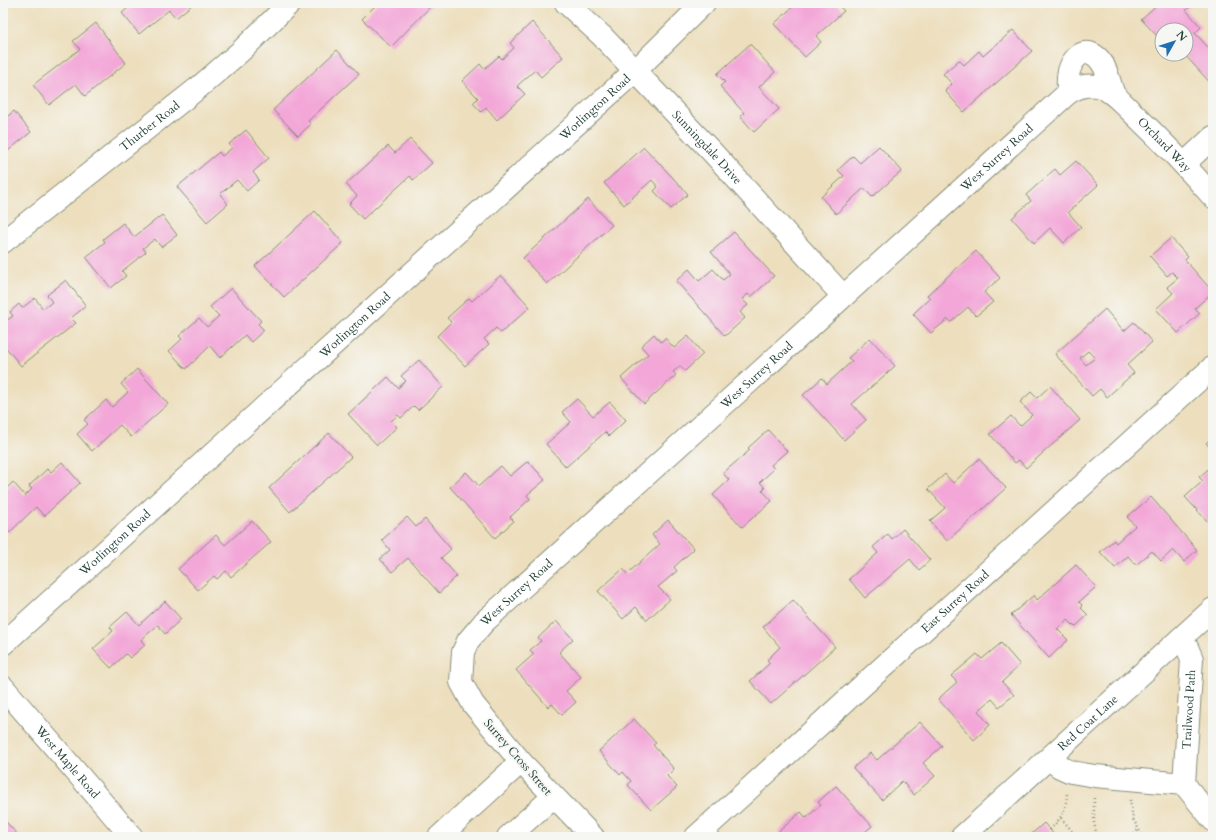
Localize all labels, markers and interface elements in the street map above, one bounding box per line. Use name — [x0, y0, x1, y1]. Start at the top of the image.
north arrow — [1154, 22, 1194, 62]
text: N — [1173, 28, 1191, 45]
street label: Worlington Road — [555, 70, 634, 144]
street label: Thurber Road — [116, 97, 184, 155]
street label: Sunningdale Drive — [669, 107, 746, 188]
street label: Orchard Way — [1134, 114, 1195, 176]
street label: West Surrey Road — [956, 120, 1037, 195]
street label: Worlington Road — [315, 288, 394, 362]
street label: West Surrey Road — [716, 338, 797, 413]
street label: Worlington Road — [75, 506, 154, 580]
street label: West Surrey Road — [476, 555, 557, 630]
street label: East Surrey Road — [918, 566, 993, 637]
street label: Trailwood Path — [1178, 669, 1199, 750]
street label: Red Coat Lane — [1054, 691, 1121, 754]
street label: Surrey Cross Street — [480, 715, 556, 799]
street label: West Maple Road — [31, 722, 104, 802]

